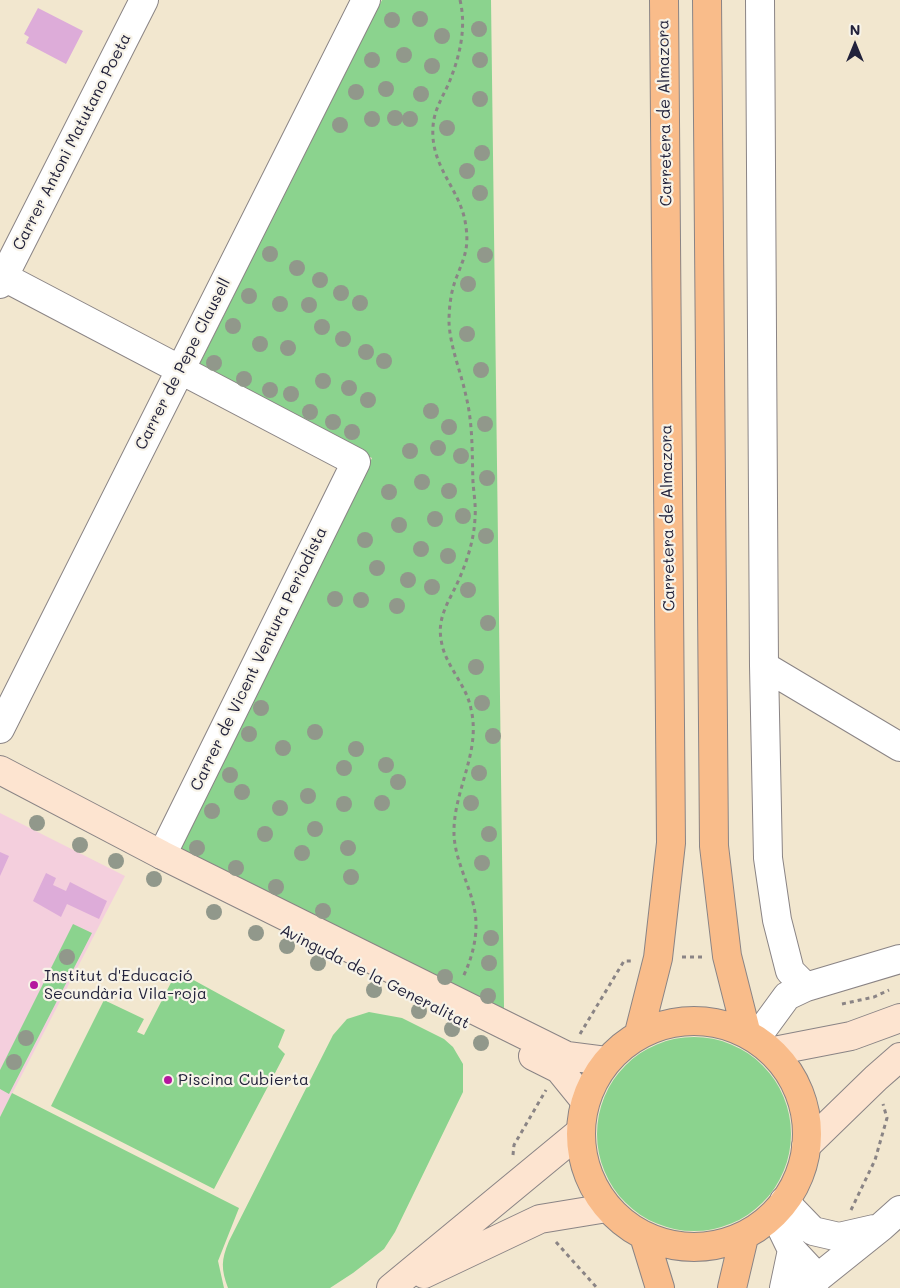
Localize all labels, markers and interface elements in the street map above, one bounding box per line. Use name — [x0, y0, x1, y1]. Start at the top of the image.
street label: Carretera de Almazora — [654, 19, 676, 207]
north arrow — [830, 20, 880, 70]
text: N — [850, 20, 860, 39]
street label: Carrer Antoni Matutano Poeta — [9, 30, 135, 254]
street label: Carrer de Pepe Clausell — [131, 275, 235, 453]
street label: Carretera de Almazora — [657, 424, 679, 612]
street label: Carrer de Vicent Ventura Periodista — [187, 524, 331, 794]
street label: Avinguda de la Generalitat — [277, 921, 473, 1033]
place label: Institut d'Educació Secundària Vila-roja — [44, 966, 207, 1004]
marker: Institut d'Educació Secundària Vila-roja — [28, 979, 40, 991]
place label: Piscina Cubierta — [178, 1070, 309, 1090]
marker: Piscina Cubierta — [162, 1074, 174, 1086]

